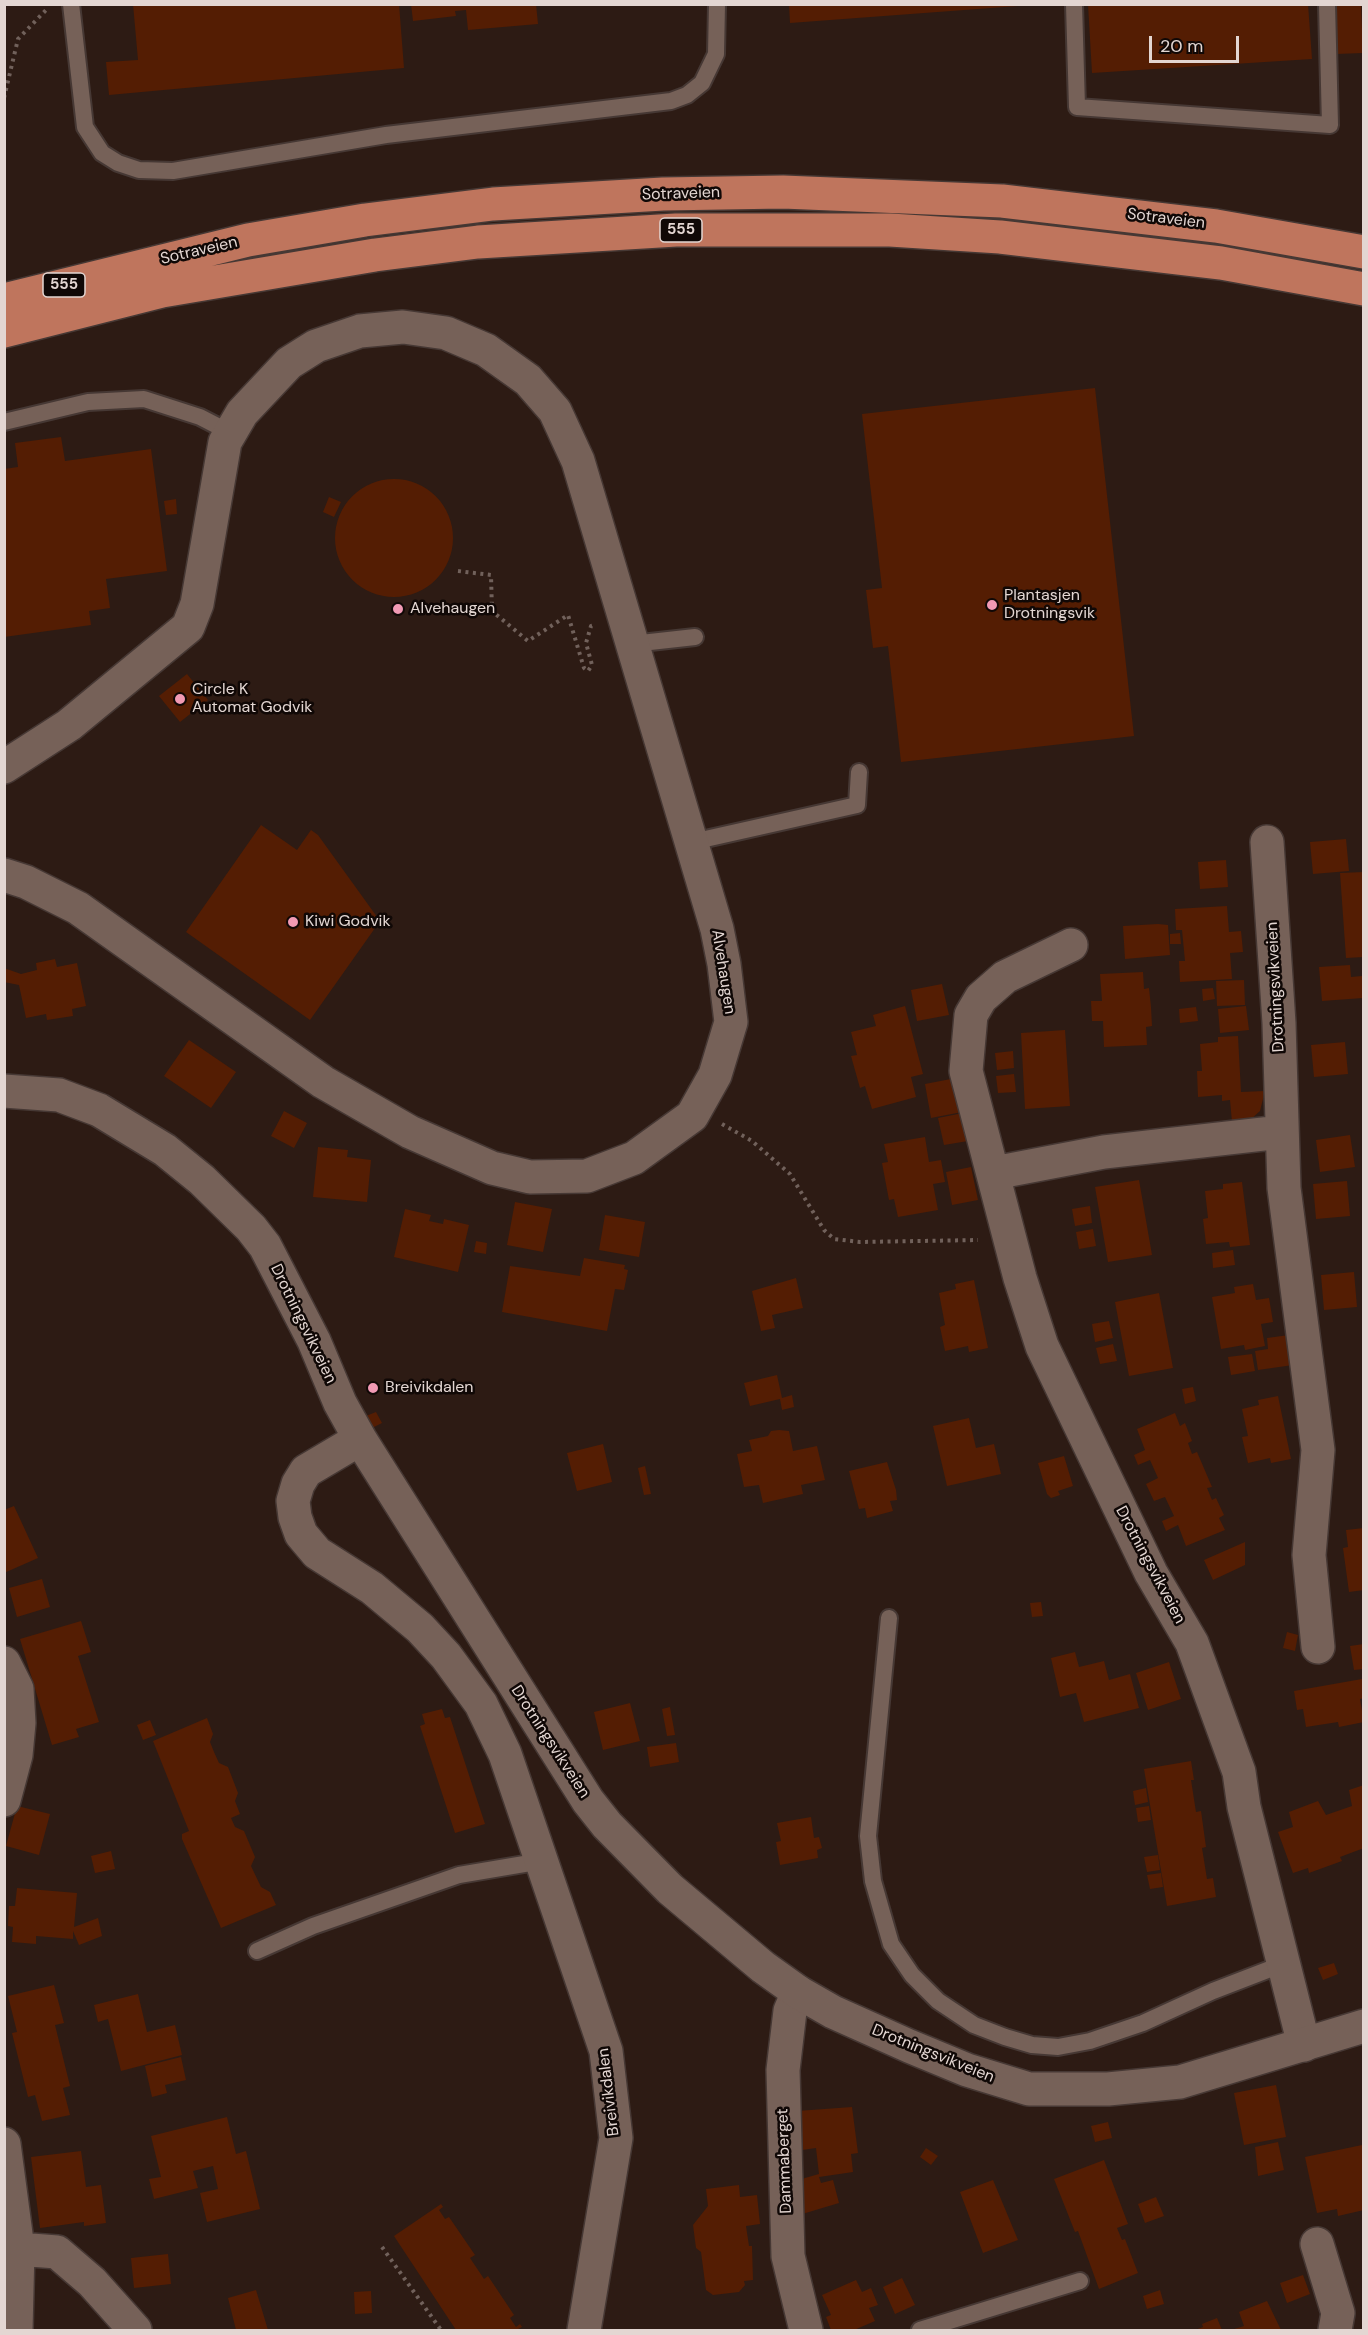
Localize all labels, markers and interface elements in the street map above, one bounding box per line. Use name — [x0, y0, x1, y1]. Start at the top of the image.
scale bar — [1152, 24, 1242, 62]
text: 20 m — [1160, 34, 1203, 58]
street label: Sotraveien — [642, 183, 720, 205]
street label: Sotraveien — [1126, 205, 1206, 233]
road number: 555 — [660, 218, 702, 242]
street label: Sotraveien — [159, 233, 239, 269]
road number: 555 — [43, 273, 85, 297]
place label: Plantasjen Drotningsvik — [1004, 586, 1095, 624]
marker: Plantasjen Drotningsvik — [985, 598, 999, 612]
place label: Alvehaugen — [410, 599, 495, 619]
marker: Alvehaugen — [391, 602, 405, 616]
place label: Circle K Automat Godvik — [192, 680, 312, 718]
marker: Circle K Automat Godvik — [173, 692, 187, 706]
place label: Kiwi Godvik — [305, 912, 390, 932]
marker: Kiwi Godvik — [286, 915, 300, 929]
street label: Drotningsvikveien — [1263, 921, 1289, 1053]
street label: Alvehaugen — [707, 928, 739, 1016]
street label: Drotningsvikveien — [266, 1261, 340, 1387]
place label: Breivikdalen — [385, 1378, 474, 1398]
marker: Breivikdalen — [366, 1381, 380, 1395]
street label: Drotningsvikveien — [1111, 1503, 1189, 1627]
street label: Drotningsvikveien — [506, 1682, 594, 1802]
street label: Drotningsvikveien — [869, 2021, 997, 2087]
street label: Breivikdalen — [594, 2047, 624, 2137]
street label: Dammaberget — [774, 2108, 796, 2214]

